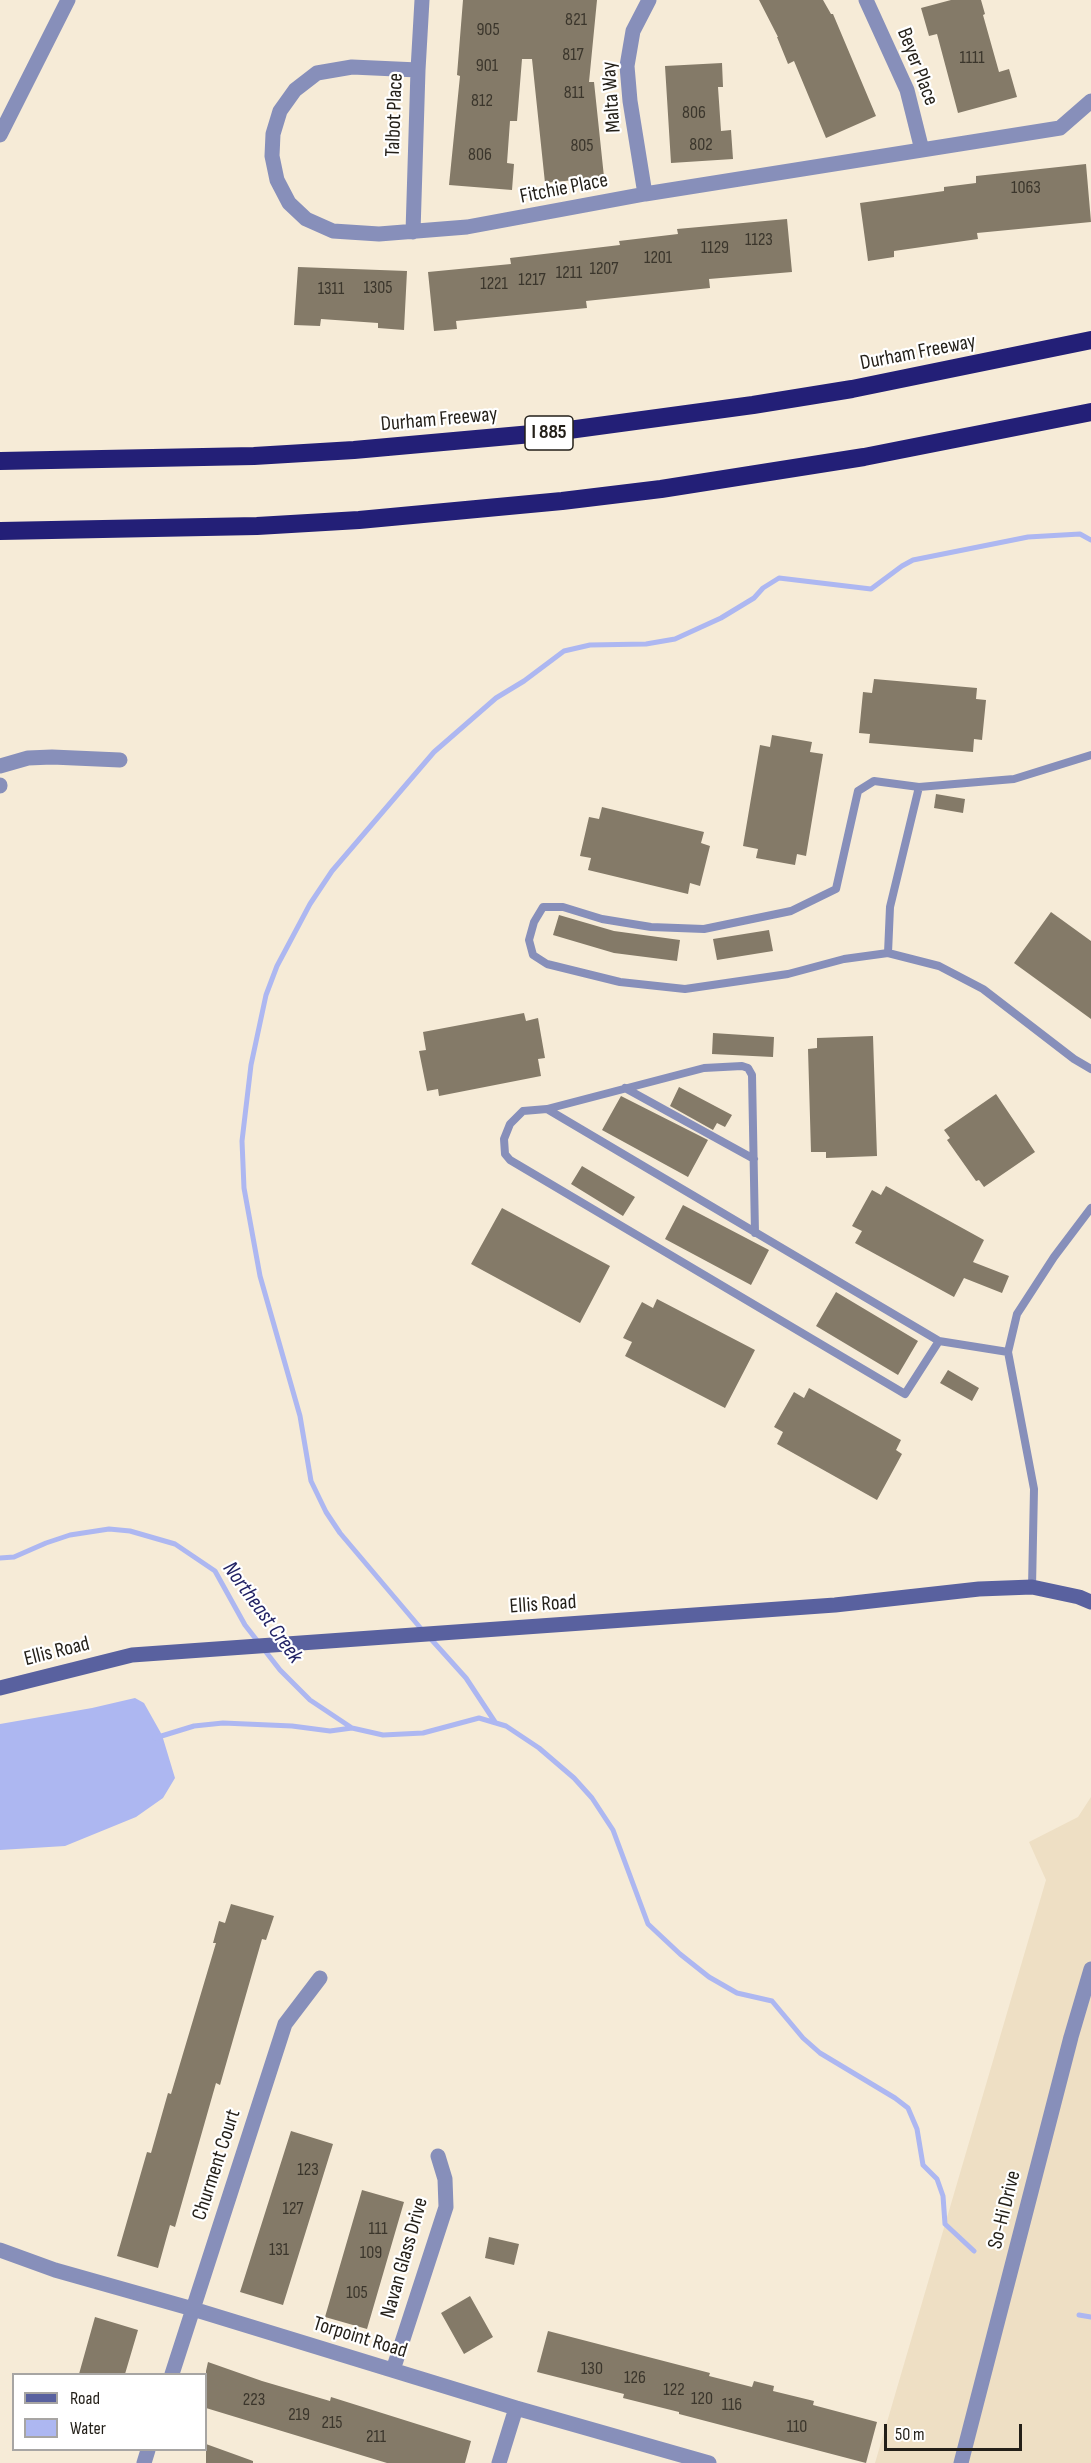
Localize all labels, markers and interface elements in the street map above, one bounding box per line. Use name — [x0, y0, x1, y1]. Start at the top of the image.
house number: 821 — [565, 9, 587, 31]
house number: 905 — [476, 19, 500, 41]
street label: Beyer Place — [891, 25, 943, 109]
house number: 817 — [562, 44, 584, 66]
house number: 1111 — [959, 47, 985, 69]
house number: 901 — [476, 55, 498, 77]
street label: Malta Way — [597, 61, 627, 133]
street label: Talbot Place — [381, 73, 409, 157]
house number: 811 — [564, 82, 584, 104]
house number: 812 — [471, 90, 493, 112]
house number: 806 — [682, 102, 706, 124]
house number: 802 — [689, 134, 713, 156]
house number: 805 — [570, 135, 594, 157]
house number: 806 — [468, 144, 492, 166]
street label: Fitchie Place — [518, 168, 610, 210]
house number: 1063 — [1011, 177, 1041, 199]
house number: 1123 — [745, 229, 773, 251]
house number: 1129 — [701, 237, 729, 259]
house number: 1201 — [644, 247, 672, 269]
house number: 1207 — [589, 258, 619, 280]
house number: 1211 — [556, 262, 582, 284]
house number: 1217 — [518, 269, 546, 291]
house number: 1221 — [480, 273, 508, 295]
house number: 1305 — [363, 277, 393, 299]
house number: 1311 — [318, 278, 344, 300]
street label: Durham Freeway — [858, 329, 978, 377]
street label: Durham Freeway — [380, 402, 498, 438]
road number: I 885 — [525, 416, 573, 450]
water label: Northeast Creek — [216, 1557, 308, 1669]
street label: Ellis Road — [509, 1590, 577, 1620]
street label: Ellis Road — [22, 1632, 92, 1672]
street label: Churment Court — [187, 2106, 247, 2224]
house number: 123 — [297, 2159, 319, 2181]
street label: So-Hi Drive — [983, 2168, 1027, 2252]
street label: Navan Glass Drive — [376, 2195, 434, 2321]
house number: 127 — [282, 2198, 304, 2220]
house number: 111 — [369, 2218, 387, 2240]
house number: 131 — [269, 2239, 289, 2261]
house number: 109 — [360, 2242, 382, 2264]
house number: 105 — [346, 2282, 368, 2304]
street label: Torpoint Road — [310, 2312, 410, 2364]
house number: 130 — [581, 2358, 603, 2380]
house number: 126 — [624, 2367, 646, 2389]
legend — [12, 2373, 207, 2451]
house number: 122 — [663, 2379, 685, 2401]
text: Road — [70, 2388, 100, 2409]
house number: 120 — [691, 2388, 713, 2410]
house number: 223 — [243, 2389, 265, 2411]
house number: 116 — [722, 2394, 742, 2416]
house number: 219 — [288, 2404, 310, 2426]
house number: 215 — [322, 2412, 342, 2434]
scale bar — [887, 2412, 1025, 2450]
house number: 110 — [787, 2416, 807, 2438]
text: Water — [70, 2418, 106, 2439]
text: 50 m — [895, 2424, 925, 2445]
house number: 211 — [366, 2426, 386, 2448]

